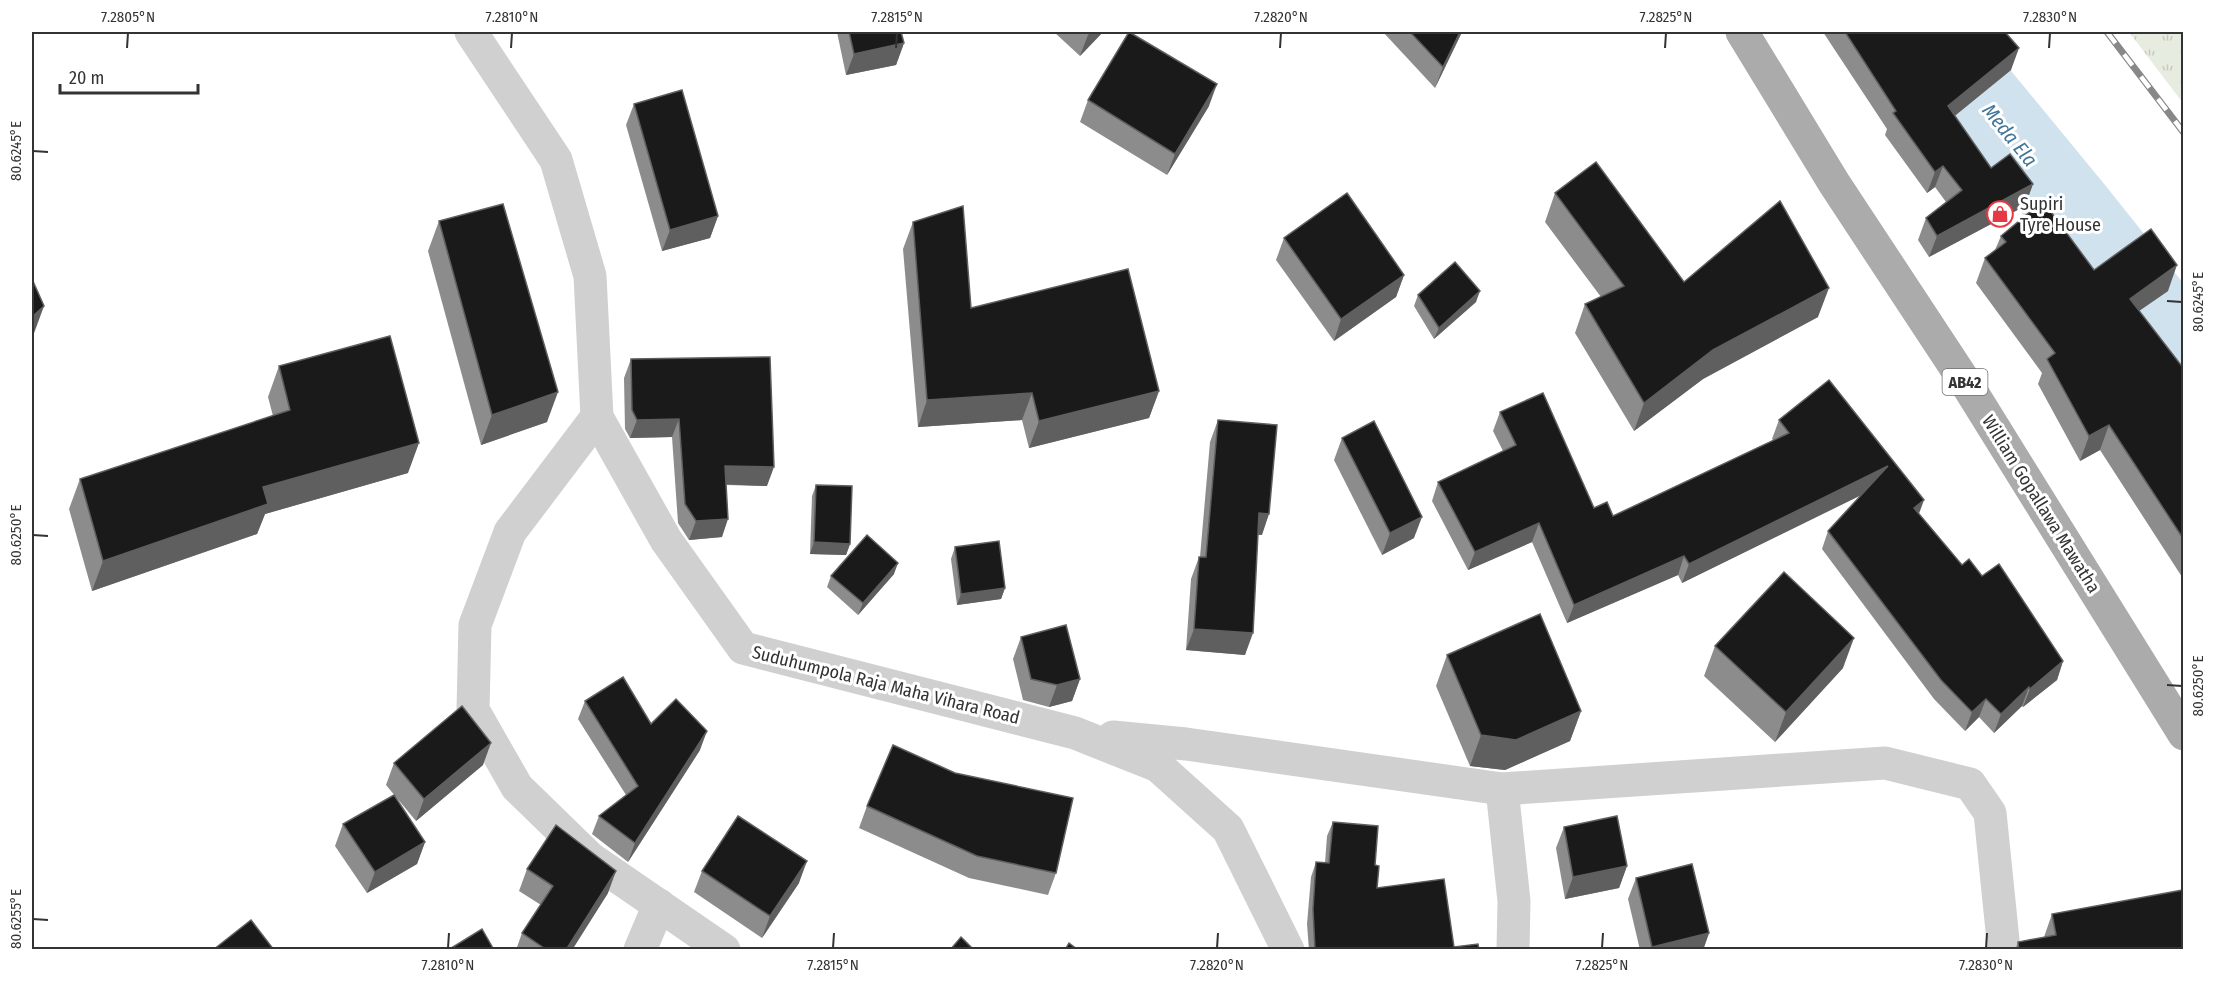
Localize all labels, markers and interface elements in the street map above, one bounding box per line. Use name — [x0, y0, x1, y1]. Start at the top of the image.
text: 7.2805°N — [101, 8, 155, 26]
text: 7.2810°N — [486, 8, 538, 26]
text: 7.2815°N — [871, 8, 923, 26]
text: 7.2820°N — [1254, 8, 1308, 26]
text: 7.2825°N — [1640, 8, 1692, 26]
text: 7.2830°N — [2023, 8, 2077, 26]
scale bar — [60, 57, 198, 95]
text: 20 m — [69, 67, 104, 89]
water label: Meda Ela — [1977, 99, 2043, 171]
text: 80.6245°E — [7, 121, 25, 181]
place label: Supiri Tyre House — [2020, 193, 2101, 236]
shop icon: Supiri Tyre House — [1985, 199, 2015, 229]
text: 80.6245°E — [2189, 272, 2207, 332]
road number: AB42 — [1942, 369, 1988, 395]
street label: William Gopallawa Mawatha — [1977, 411, 2105, 597]
text: 80.6250°E — [7, 504, 25, 566]
street label: Suduhumpola Raja Maha Vihara Road — [750, 641, 1022, 729]
text: 80.6250°E — [2189, 655, 2207, 717]
text: 80.6255°E — [7, 889, 25, 949]
text: 7.2810°N — [422, 956, 474, 974]
text: 7.2815°N — [807, 956, 859, 974]
text: 7.2820°N — [1190, 956, 1244, 974]
text: 7.2825°N — [1576, 956, 1628, 974]
text: 7.2830°N — [1959, 956, 2013, 974]

